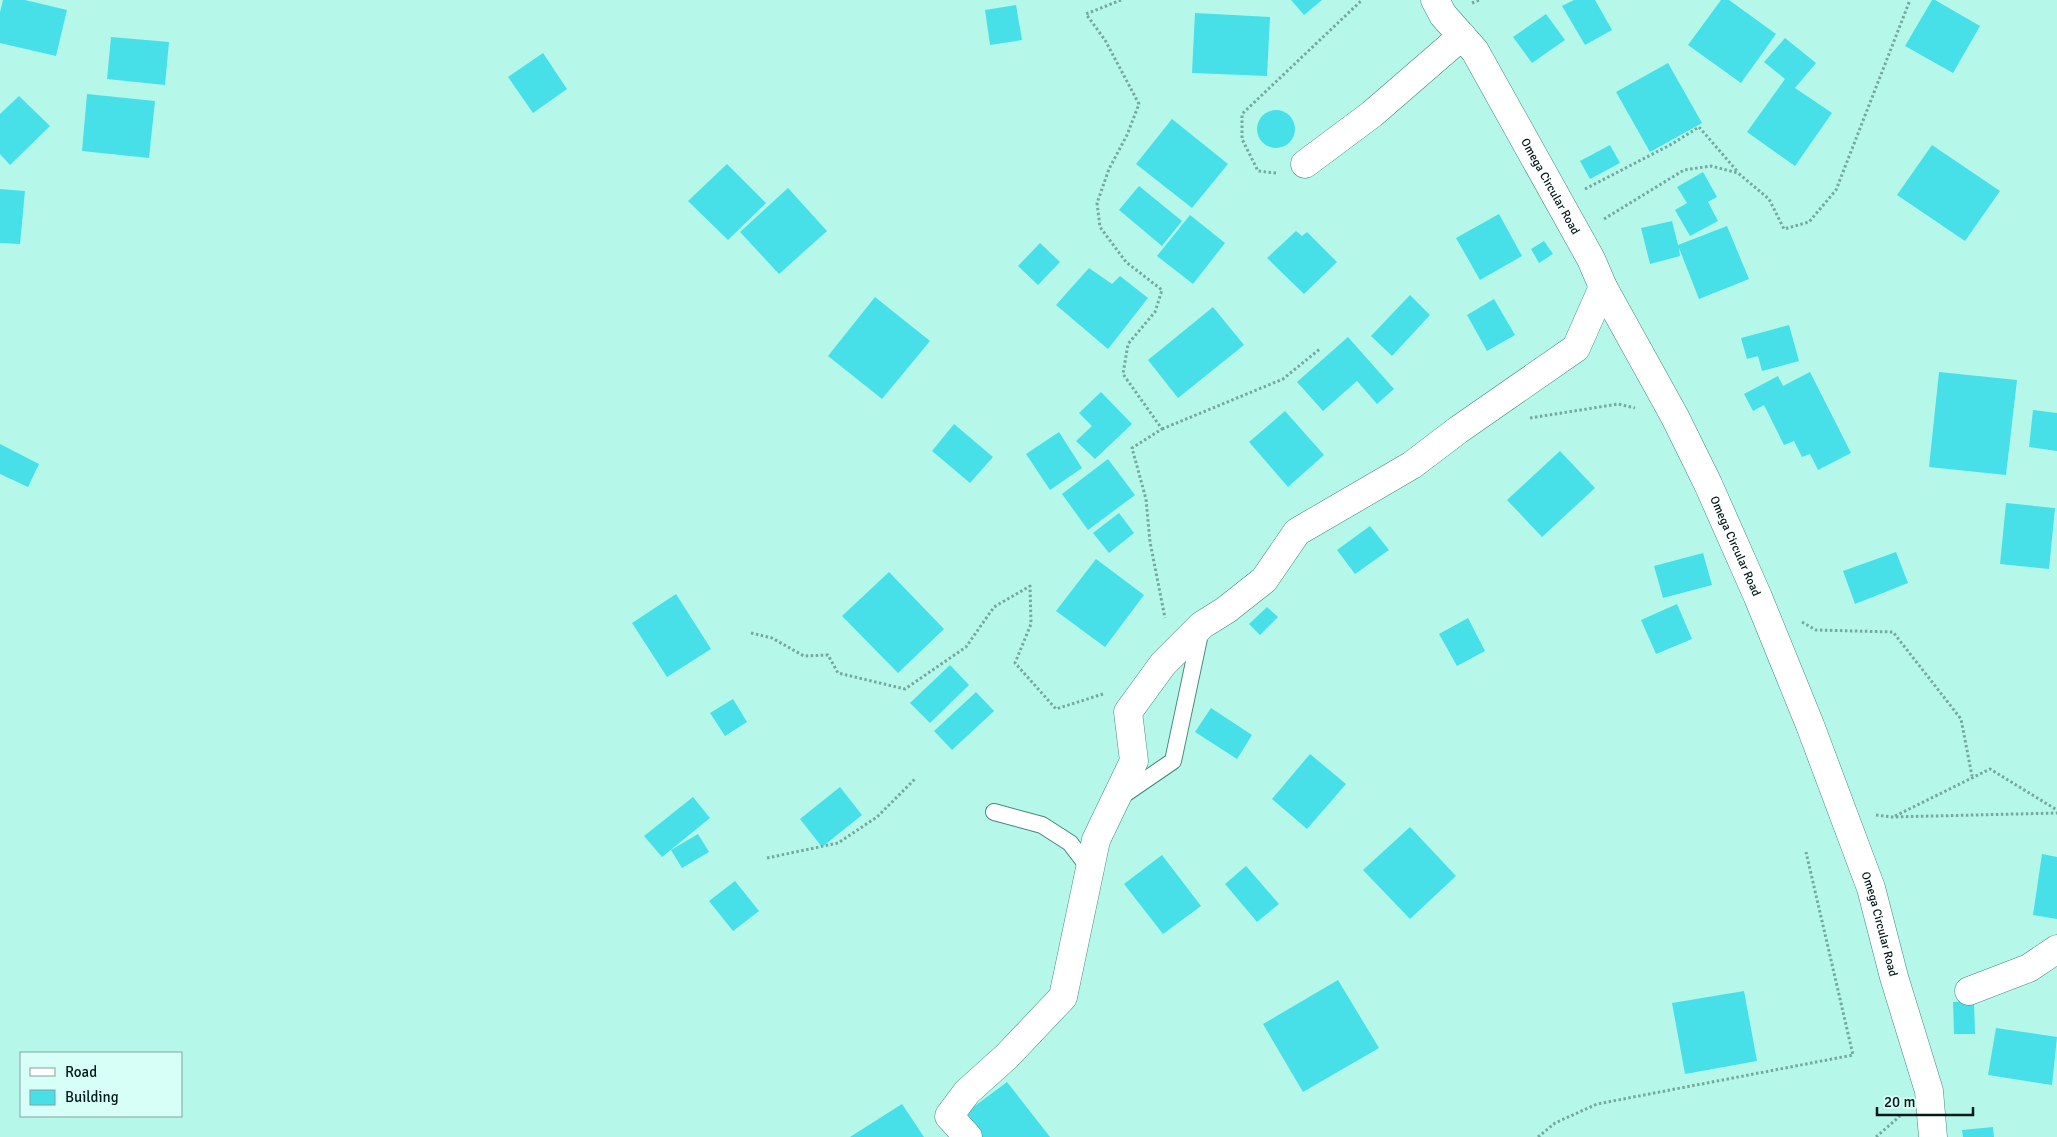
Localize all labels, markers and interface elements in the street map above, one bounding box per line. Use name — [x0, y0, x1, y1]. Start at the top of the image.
street label: Omega Circular Road — [1517, 136, 1583, 237]
street label: Omega Circular Road — [1706, 494, 1764, 599]
street label: Omega Circular Road — [1858, 870, 1901, 978]
legend — [20, 1052, 182, 1117]
text: Road — [65, 1063, 97, 1081]
scale bar — [1877, 1084, 1973, 1116]
text: Building — [65, 1088, 119, 1106]
text: 20 m — [1884, 1093, 1915, 1111]

